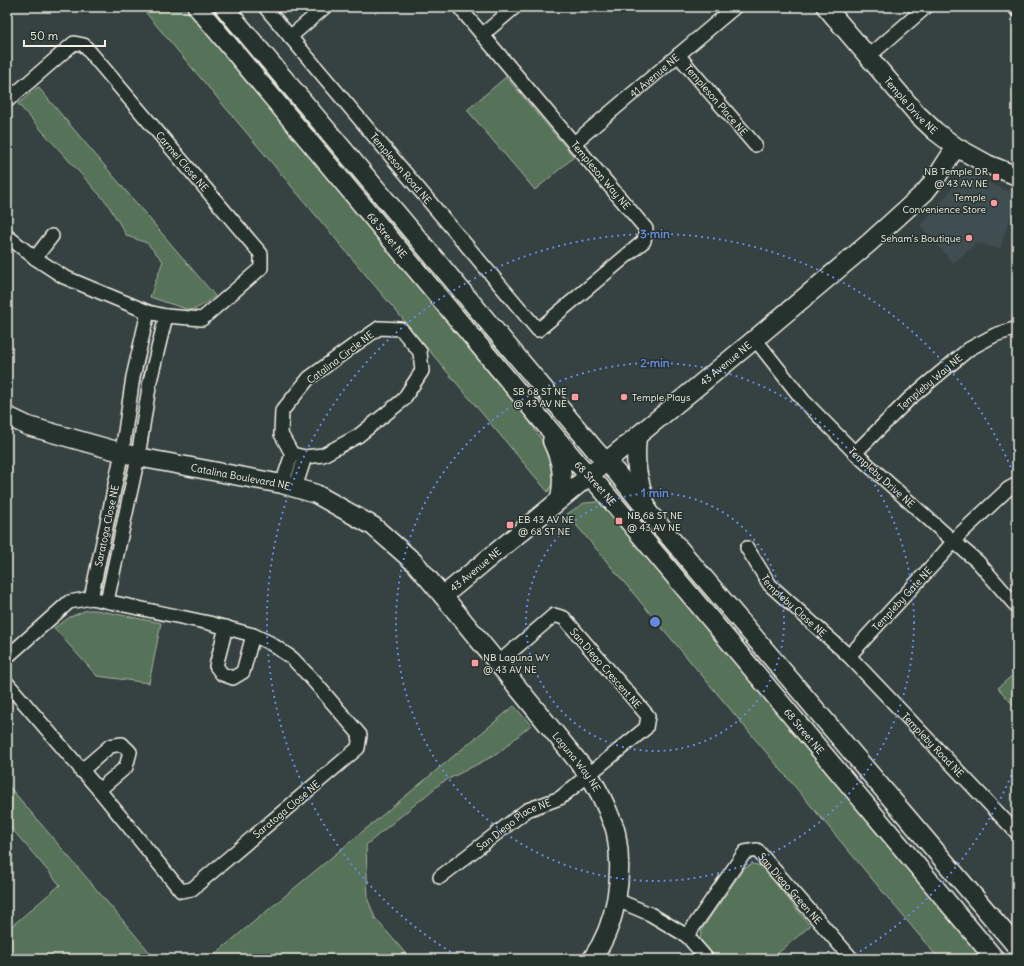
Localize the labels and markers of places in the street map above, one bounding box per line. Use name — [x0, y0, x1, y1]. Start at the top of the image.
place label: NB Temple DR @ 43 AV NE — [924, 165, 989, 190]
marker: NB Temple DR @ 43 AV NE — [991, 172, 1001, 182]
place label: Temple Convenience Store — [903, 191, 986, 216]
marker: Temple Convenience Store — [989, 198, 999, 208]
place label: Seham's Boutique — [881, 232, 961, 245]
marker: Seham's Boutique — [964, 233, 974, 243]
place label: SB 68 ST NE @ 43 AV NE — [513, 385, 567, 410]
place label: Temple Plays — [632, 391, 691, 404]
marker: SB 68 ST NE @ 43 AV NE — [570, 392, 580, 402]
marker: Temple Plays — [619, 392, 629, 402]
place label: NB 68 ST NE @ 43 AV NE — [627, 509, 683, 534]
place label: EB 43 AV NE @ 68 ST NE — [518, 513, 574, 538]
marker: NB 68 ST NE @ 43 AV NE — [614, 516, 624, 526]
marker: EB 43 AV NE @ 68 ST NE — [505, 520, 515, 530]
centre of rings — [648, 615, 662, 629]
place label: NB Laguna WY @ 43 AV NE — [483, 651, 550, 676]
marker: NB Laguna WY @ 43 AV NE — [470, 658, 480, 668]

